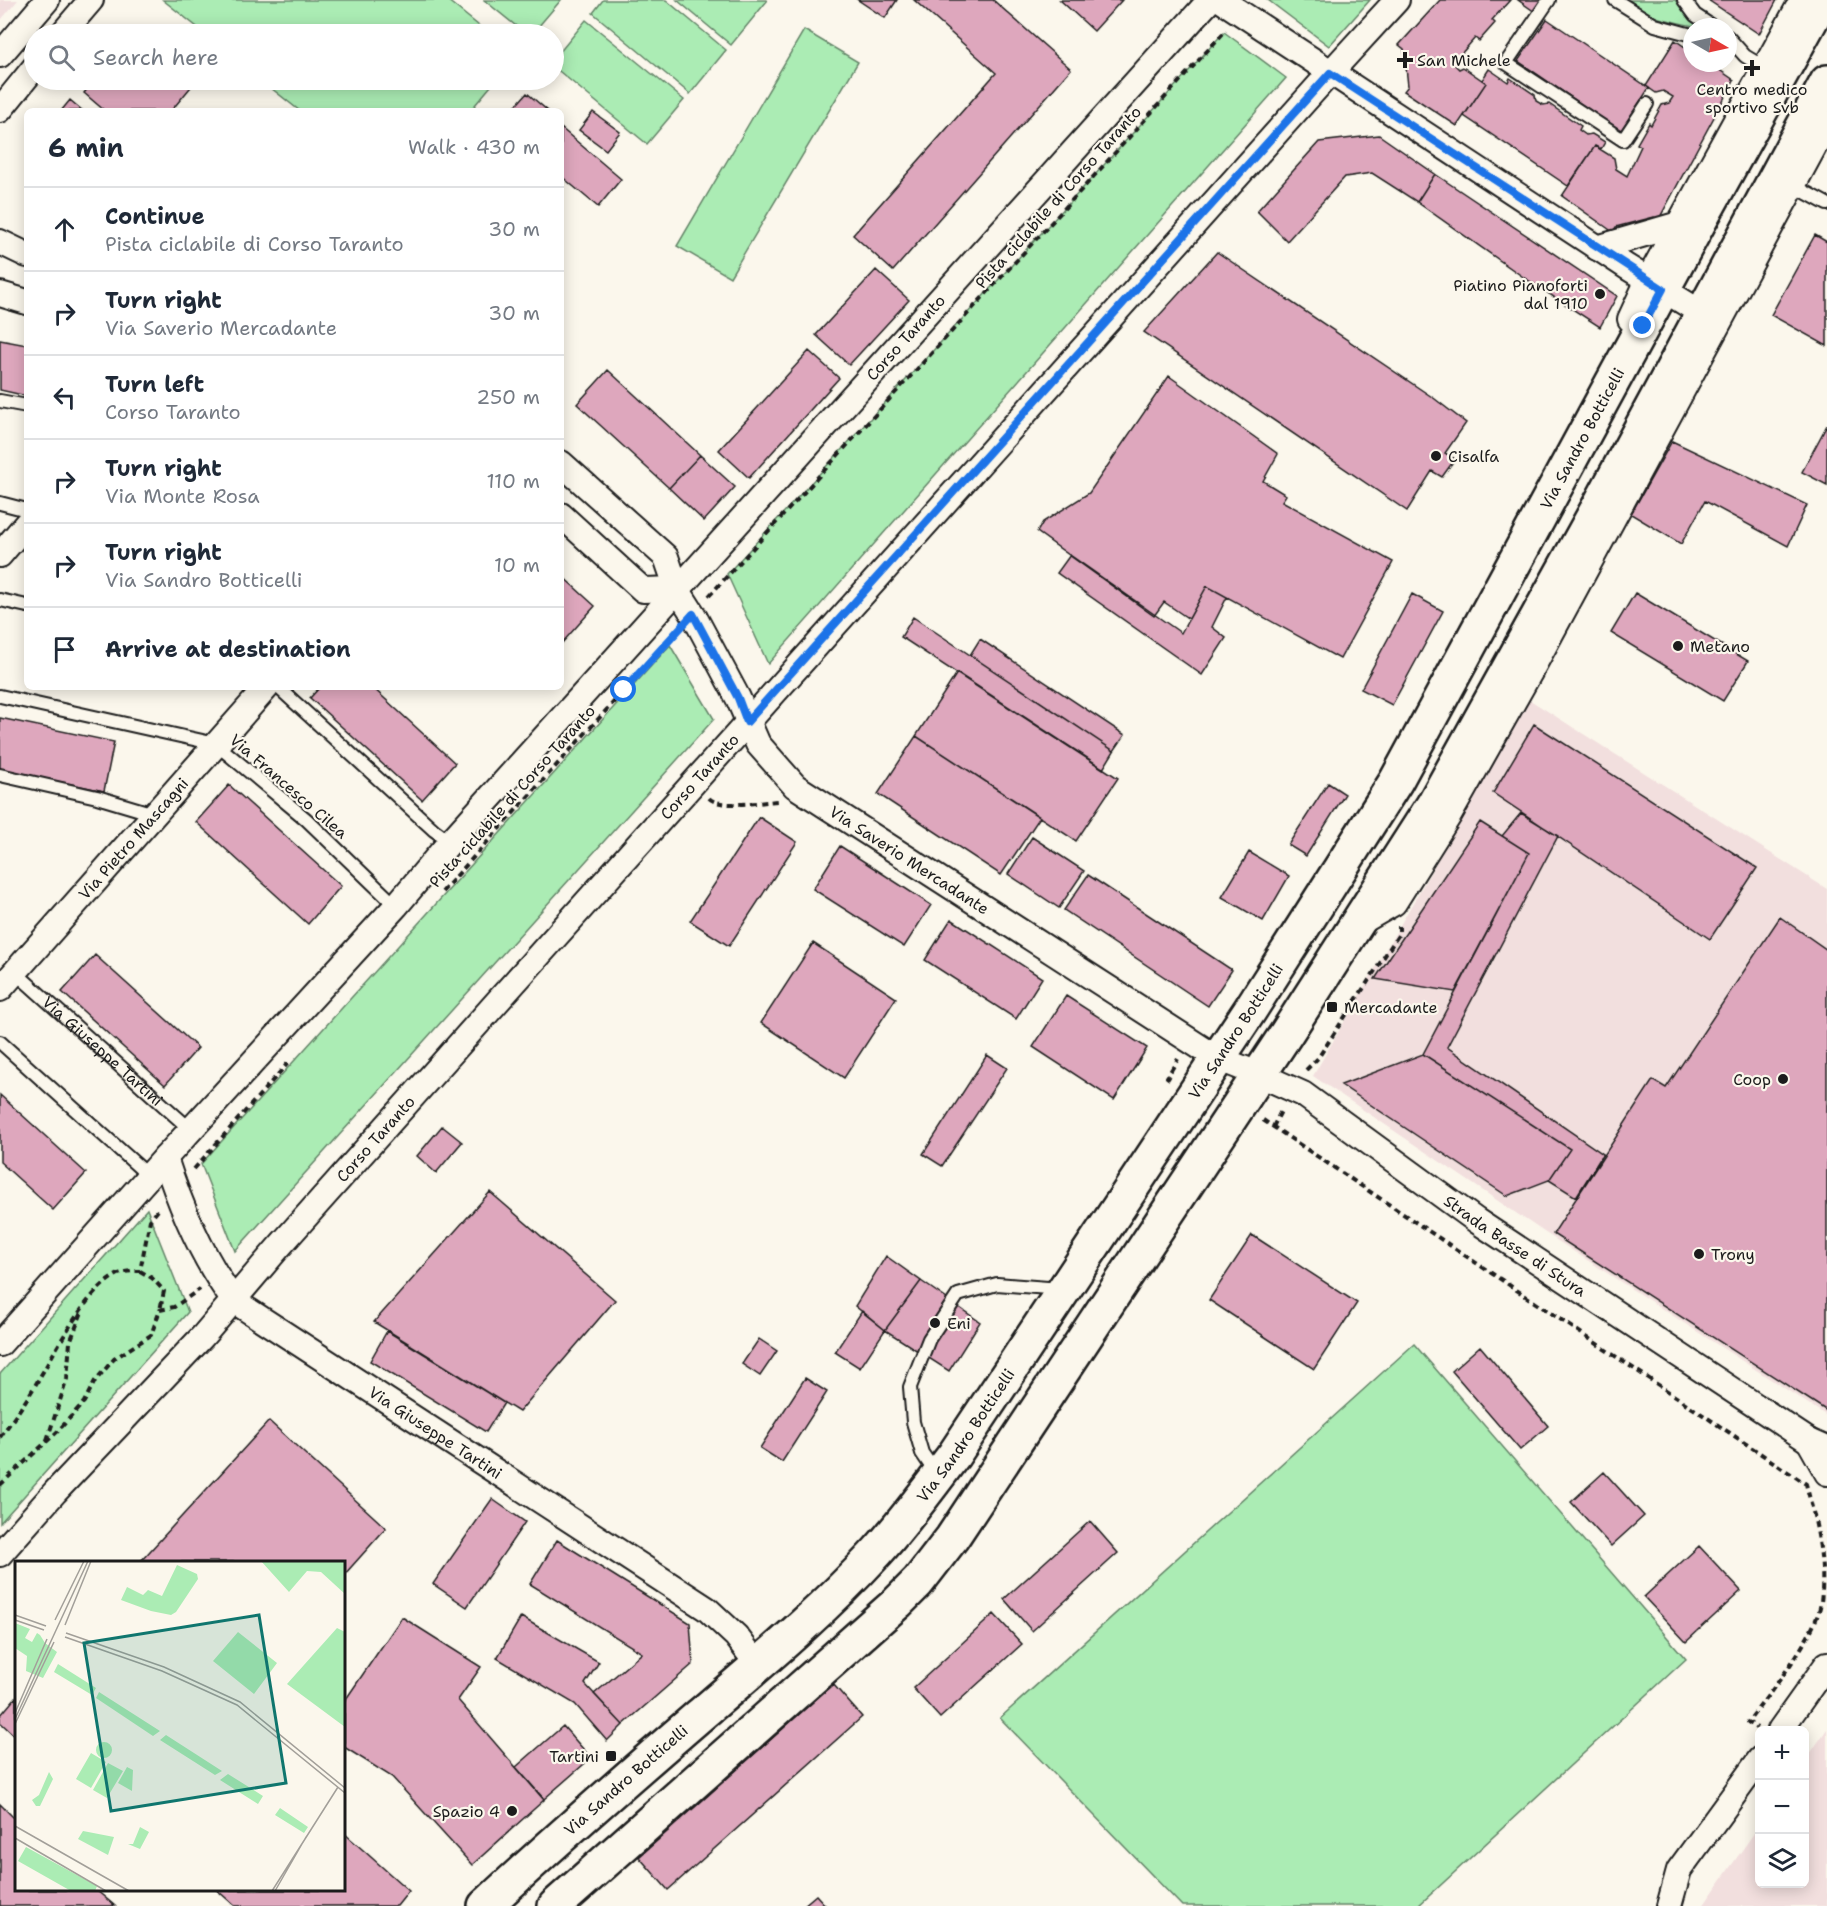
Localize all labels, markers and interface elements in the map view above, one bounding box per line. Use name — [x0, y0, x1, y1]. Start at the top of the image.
north arrow — [1683, 18, 1737, 72]
search box — [24, 24, 564, 90]
icon: search — [45, 41, 78, 74]
text: Search here — [93, 43, 219, 72]
place label: San Michele — [1417, 50, 1511, 71]
marker: San Michele — [1398, 53, 1412, 67]
marker: Centro medico sportivo Svb — [1743, 59, 1761, 77]
place label: Centro medico sportivo Svb — [1696, 79, 1808, 118]
street label: Pista ciclabile di Corso Taranto — [971, 102, 1146, 293]
text: 6 min — [48, 130, 124, 165]
text: Walk · 430 m — [408, 134, 540, 160]
text: Continue — [105, 202, 205, 231]
icon: ahead — [48, 213, 81, 246]
text: 30 m — [488, 216, 540, 242]
text: Pista ciclabile di Corso Taranto — [105, 231, 404, 257]
place label: Piatino Pianoforti dal 1910 — [1453, 275, 1588, 314]
text: Turn right — [105, 286, 222, 315]
marker: Piatino Pianoforti dal 1910 — [1593, 287, 1607, 301]
street label: Corso Taranto — [862, 290, 950, 385]
icon: right — [48, 297, 81, 330]
text: 30 m — [488, 300, 540, 326]
route end — [1629, 312, 1655, 338]
text: Via Saverio Mercadante — [105, 315, 337, 341]
street label: Via Sandro Botticelli — [1535, 364, 1629, 513]
text: Turn left — [105, 370, 204, 399]
icon: left — [48, 381, 81, 414]
text: 250 m — [476, 384, 540, 410]
text: Corso Taranto — [105, 399, 241, 425]
place label: Cisalfa — [1448, 446, 1499, 467]
marker: Cisalfa — [1429, 449, 1443, 463]
text: Turn right — [105, 454, 222, 483]
icon: right — [48, 465, 81, 498]
text: 110 m — [486, 468, 540, 494]
text: Via Monte Rosa — [105, 483, 260, 509]
text: Turn right — [105, 538, 222, 567]
icon: right — [48, 549, 81, 582]
text: 10 m — [494, 552, 540, 578]
text: Via Sandro Botticelli — [105, 567, 302, 593]
icon: arrive — [48, 633, 81, 666]
text: Arrive at destination — [105, 635, 351, 664]
place label: Metano — [1690, 636, 1750, 657]
marker: Metano — [1671, 639, 1685, 653]
route start — [610, 676, 636, 702]
street label: Pista ciclabile di Corso Taranto — [425, 701, 600, 892]
street label: Via Francesco Cilea — [225, 729, 352, 843]
street label: Corso Taranto — [656, 729, 744, 824]
street label: Via Pietro Mascagni — [74, 773, 193, 904]
street label: Via Saverio Mercadante — [825, 801, 993, 919]
street label: Via Sandro Botticelli — [1184, 960, 1288, 1103]
street label: Via Giuseppe Tartini — [38, 992, 167, 1111]
place label: Mercadante — [1344, 997, 1438, 1018]
marker: Mercadante — [1325, 1000, 1339, 1014]
place label: Coop — [1733, 1069, 1771, 1090]
marker: Coop — [1776, 1072, 1790, 1086]
street label: Corso Taranto — [332, 1091, 420, 1186]
street label: Strada Basse di Stura — [1439, 1190, 1590, 1302]
place label: Trony — [1711, 1244, 1755, 1265]
marker: Trony — [1692, 1247, 1706, 1261]
place label: Eni — [947, 1313, 971, 1334]
marker: Eni — [928, 1316, 942, 1330]
street label: Via Sandro Botticelli — [912, 1365, 1020, 1507]
street label: Via Giuseppe Tartini — [365, 1382, 506, 1484]
inset map — [15, 1561, 345, 1891]
street label: Via Sandro Botticelli — [560, 1720, 692, 1840]
map controls — [1755, 1726, 1809, 1888]
button: + — [1755, 1726, 1809, 1780]
place label: Tartini — [549, 1746, 599, 1767]
marker: Tartini — [604, 1749, 618, 1763]
button: − — [1755, 1780, 1809, 1834]
place label: Spazio 4 — [433, 1801, 500, 1822]
marker: Spazio 4 — [505, 1804, 519, 1818]
button: layers — [1755, 1834, 1809, 1888]

